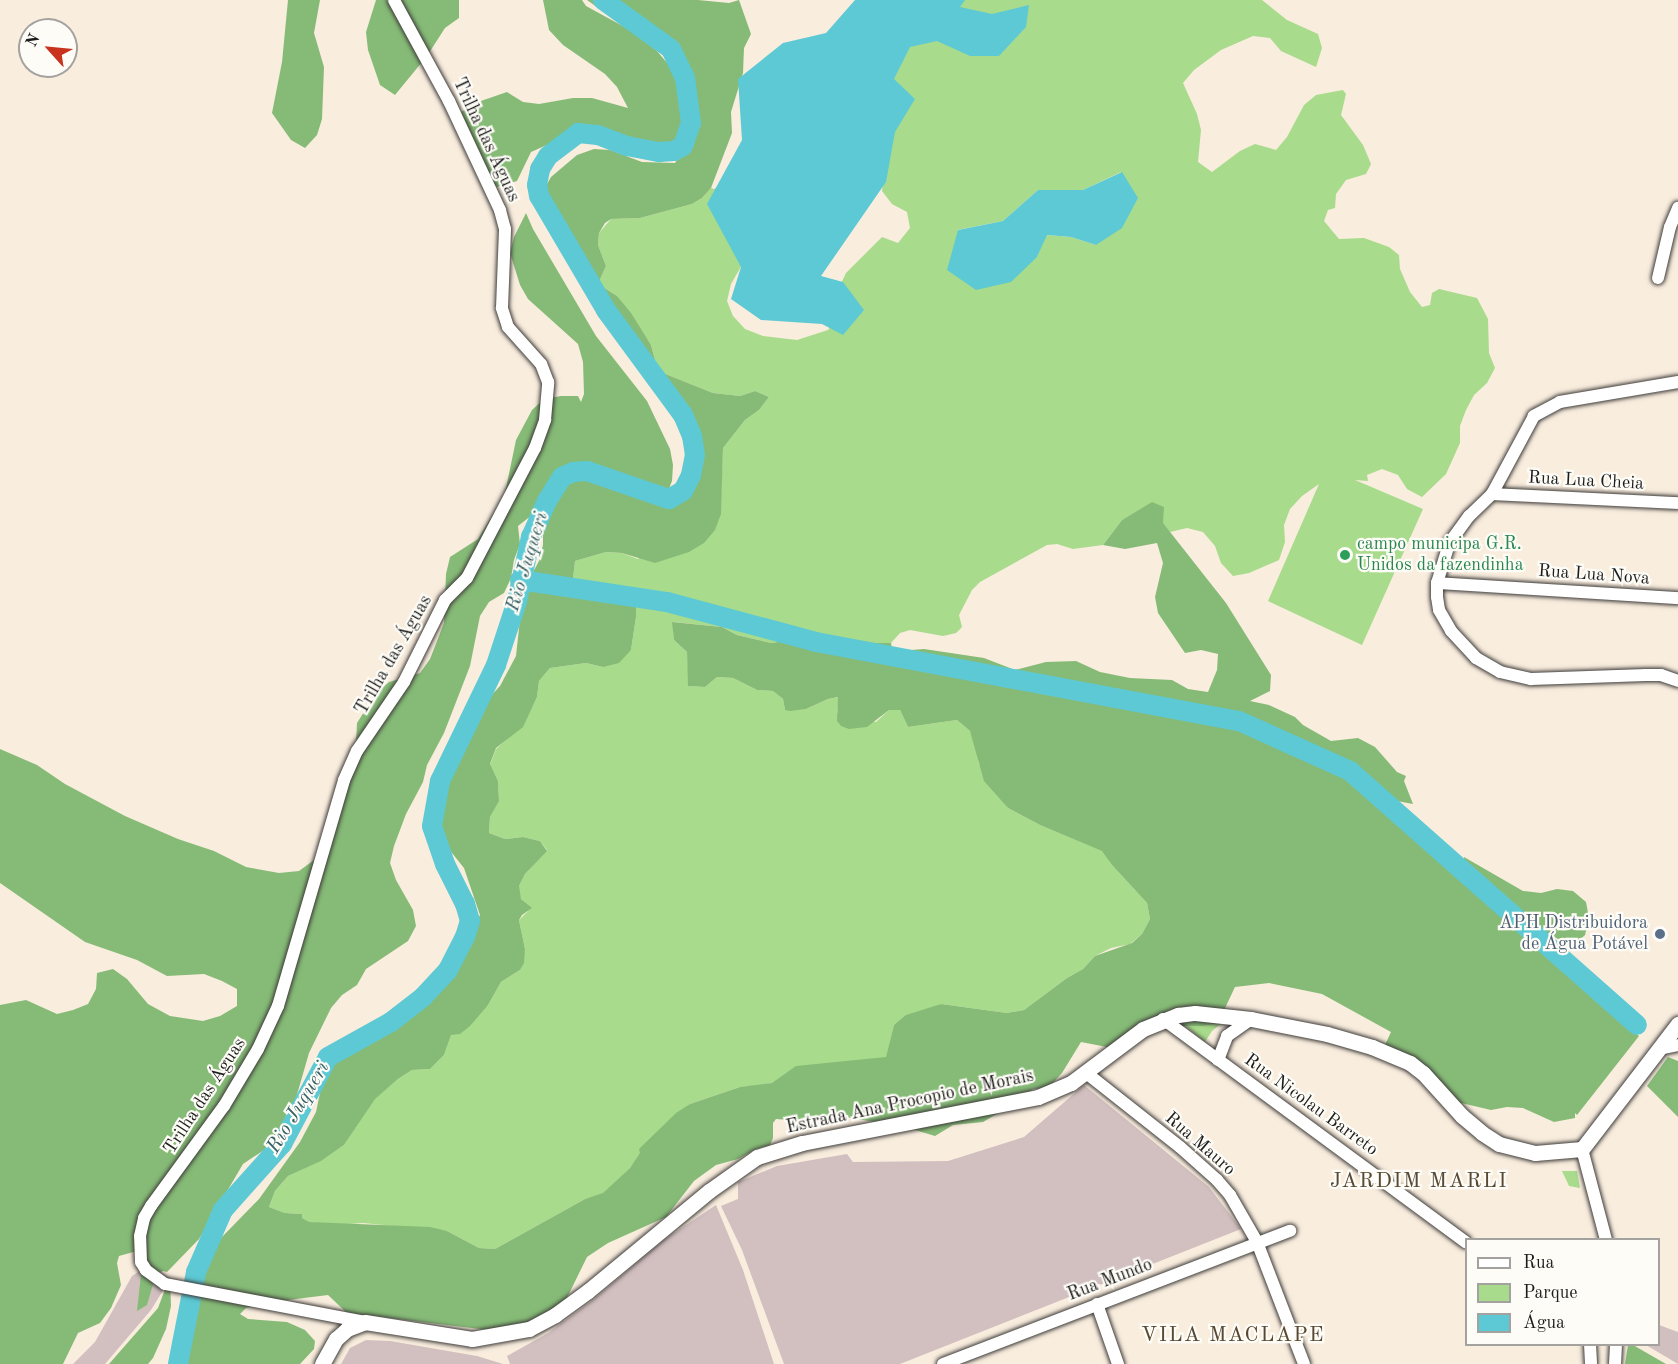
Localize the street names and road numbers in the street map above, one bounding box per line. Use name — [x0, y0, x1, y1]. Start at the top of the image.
street label: Trilha das Águas — [448, 74, 524, 206]
street label: Rua Lua Cheia — [1528, 467, 1644, 495]
street label: Rua Lua Nova — [1537, 560, 1651, 590]
street label: Trilha das Águas — [351, 591, 437, 719]
street label: Trilha das Águas — [159, 1034, 251, 1158]
street label: Rua Nicolau Barreto — [1240, 1049, 1382, 1161]
street label: Estrada Ana Procopio de Morais — [784, 1065, 1036, 1139]
street label: Rua Mauro — [1160, 1108, 1240, 1180]
street label: Rua Mundo — [1065, 1254, 1155, 1306]

